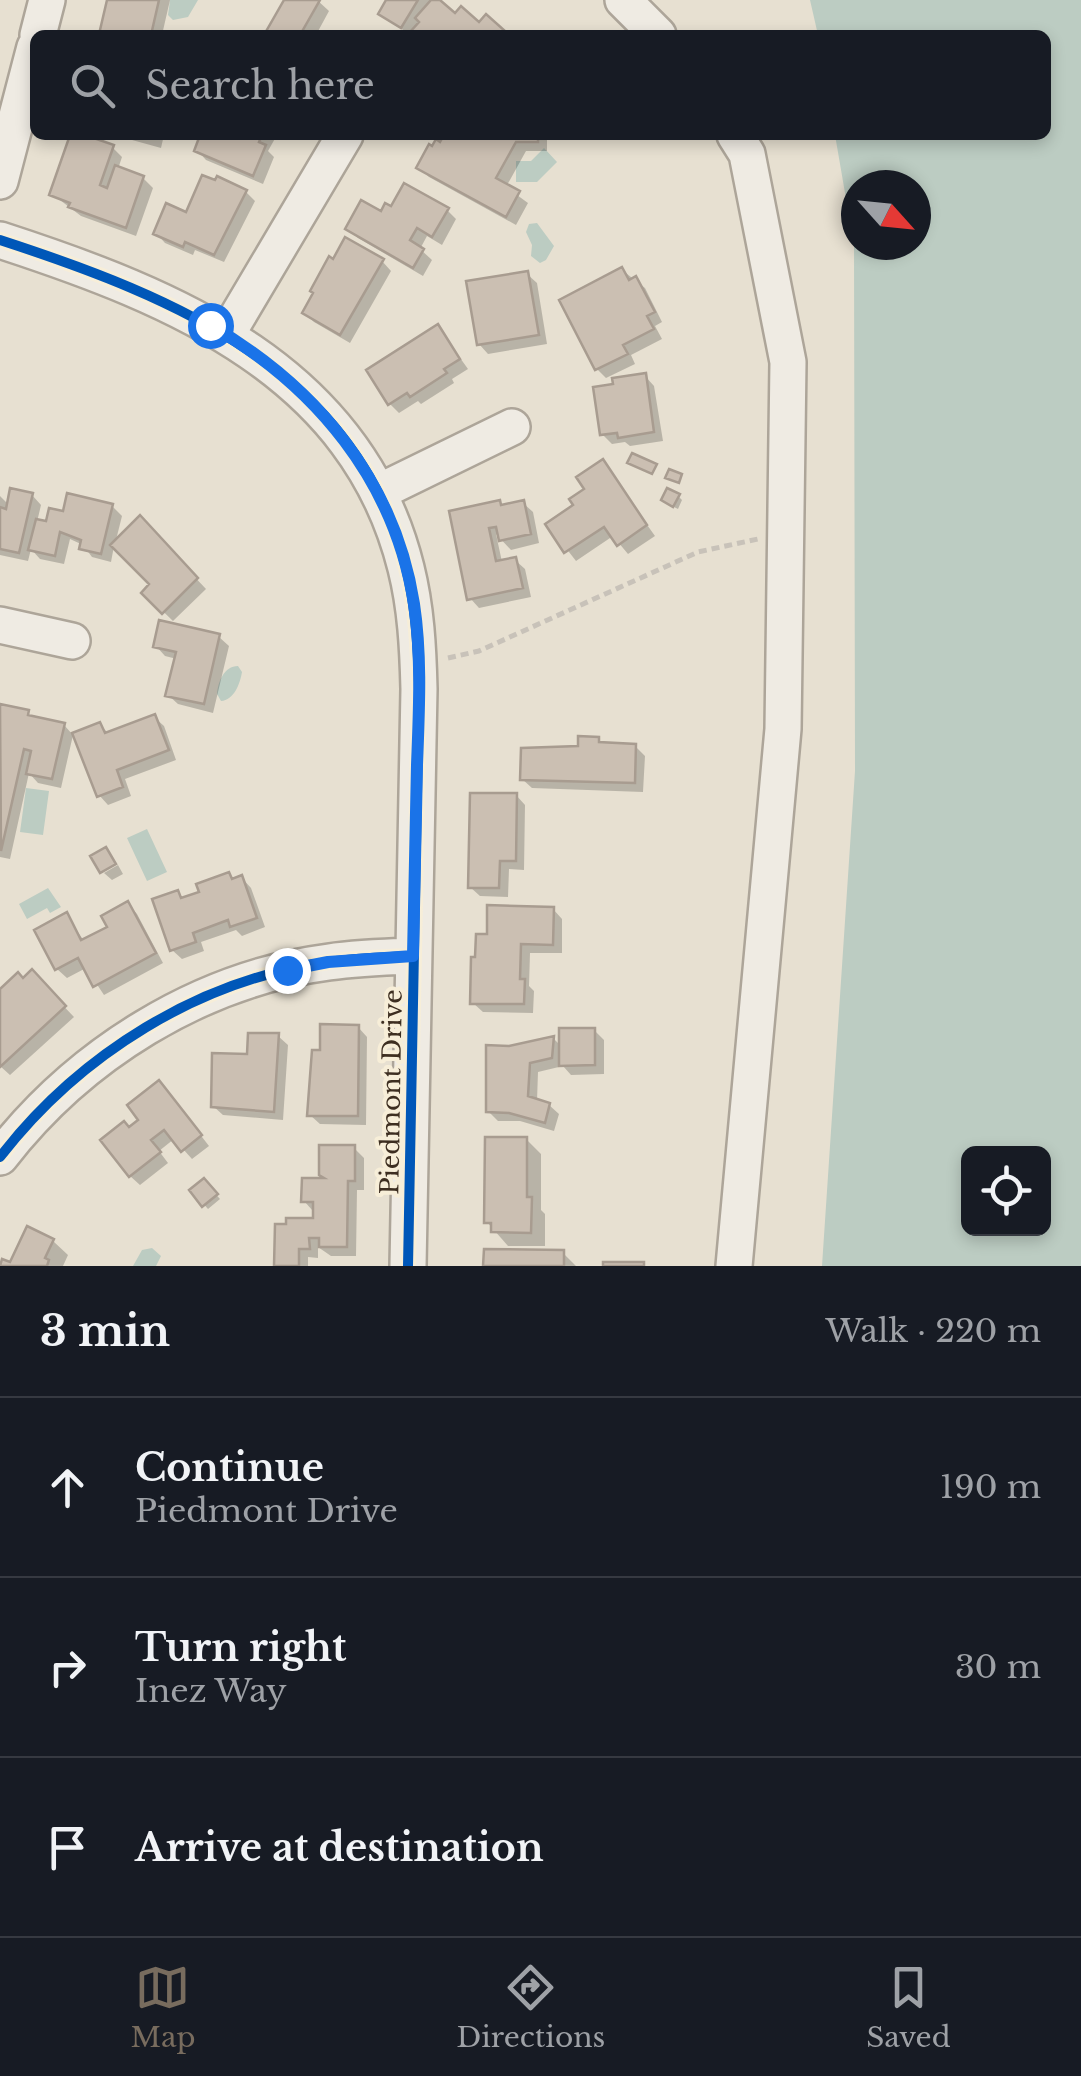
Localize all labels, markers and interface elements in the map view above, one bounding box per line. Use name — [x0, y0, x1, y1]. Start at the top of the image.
search box — [30, 30, 1051, 140]
icon: search — [65, 58, 120, 113]
text: Search here — [145, 62, 375, 109]
north arrow — [841, 170, 931, 260]
route start — [188, 303, 234, 349]
route end — [265, 948, 311, 994]
street label: Piedmont Drive — [374, 989, 409, 1195]
map controls — [961, 1146, 1051, 1236]
button: locate — [961, 1146, 1051, 1236]
text: 3 min — [40, 1305, 170, 1357]
text: Walk · 220 m — [826, 1311, 1041, 1351]
text: Continue — [135, 1444, 324, 1491]
icon: ahead — [40, 1460, 95, 1515]
text: 190 m — [940, 1467, 1041, 1507]
text: Piedmont Drive — [135, 1491, 398, 1531]
text: Turn right — [135, 1624, 346, 1671]
icon: right — [40, 1640, 95, 1695]
text: 30 m — [955, 1647, 1041, 1687]
text: Inez Way — [135, 1671, 287, 1711]
icon: arrive — [40, 1820, 95, 1875]
text: Arrive at destination — [135, 1824, 544, 1871]
tab: Map — [130, 1960, 195, 2055]
tab: Directions — [456, 1960, 605, 2055]
tab: Saved — [866, 1960, 951, 2055]

